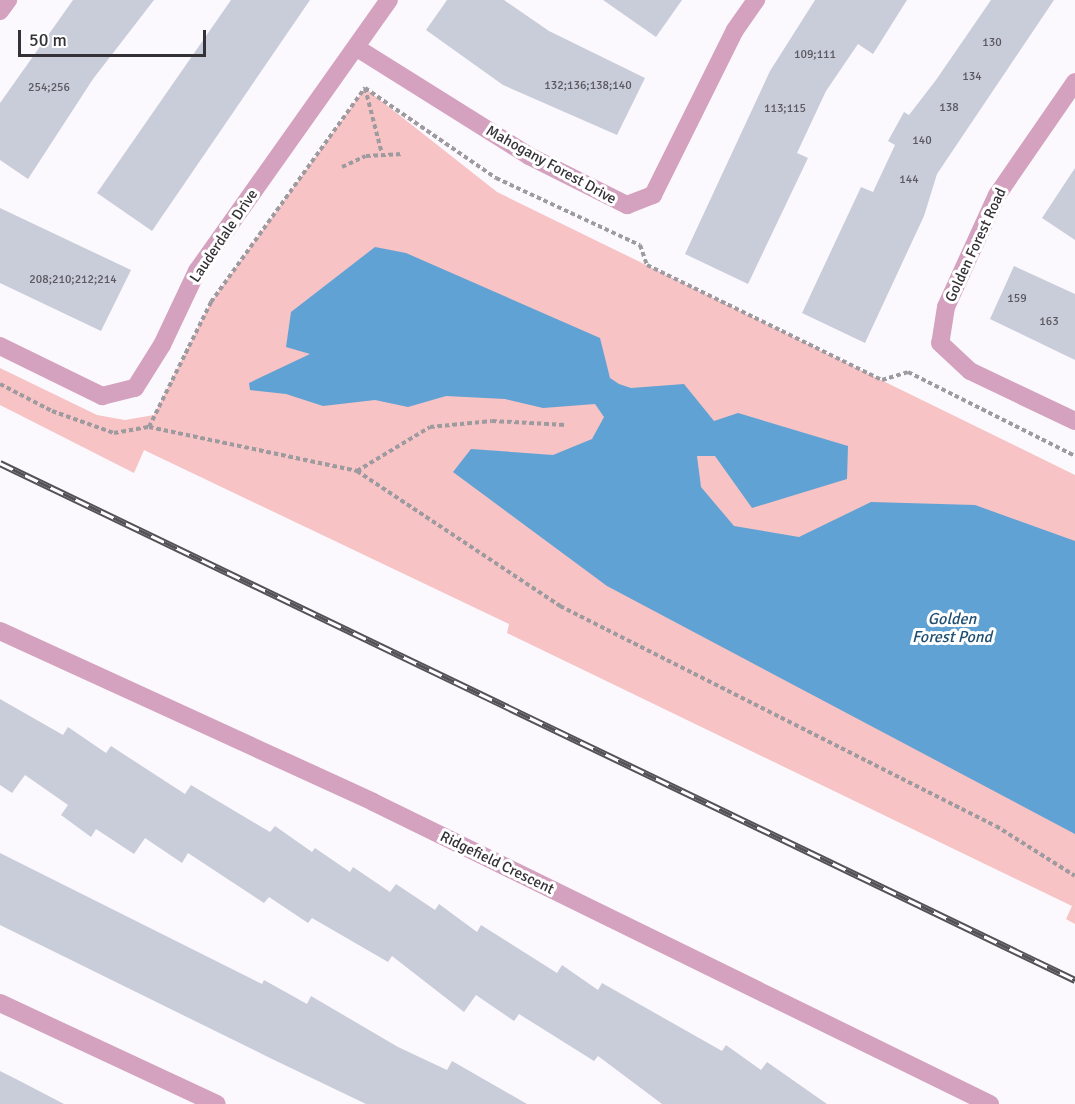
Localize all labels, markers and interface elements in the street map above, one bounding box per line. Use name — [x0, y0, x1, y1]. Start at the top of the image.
scale bar — [21, 18, 208, 56]
text: 50 m — [29, 29, 67, 51]
house number: 130 — [982, 36, 1002, 50]
house number: 109;111 — [794, 48, 836, 62]
house number: 134 — [962, 70, 982, 84]
house number: 132;136;138;140 — [544, 79, 632, 93]
house number: 254;256 — [28, 81, 70, 95]
house number: 138 — [939, 101, 959, 115]
house number: 113;115 — [764, 102, 806, 116]
street label: Mahogany Forest Drive — [483, 122, 619, 208]
house number: 140 — [912, 134, 932, 148]
house number: 144 — [899, 173, 919, 187]
street label: Golden Forest Road — [942, 185, 1010, 305]
street label: Lauderdale Drive — [186, 186, 262, 286]
house number: 208;210;212;214 — [29, 273, 117, 287]
house number: 159 — [1007, 292, 1027, 306]
house number: 163 — [1039, 315, 1059, 329]
water label: Golden Forest Pond — [912, 609, 992, 647]
street label: Ridgefield Crescent — [437, 828, 557, 898]

